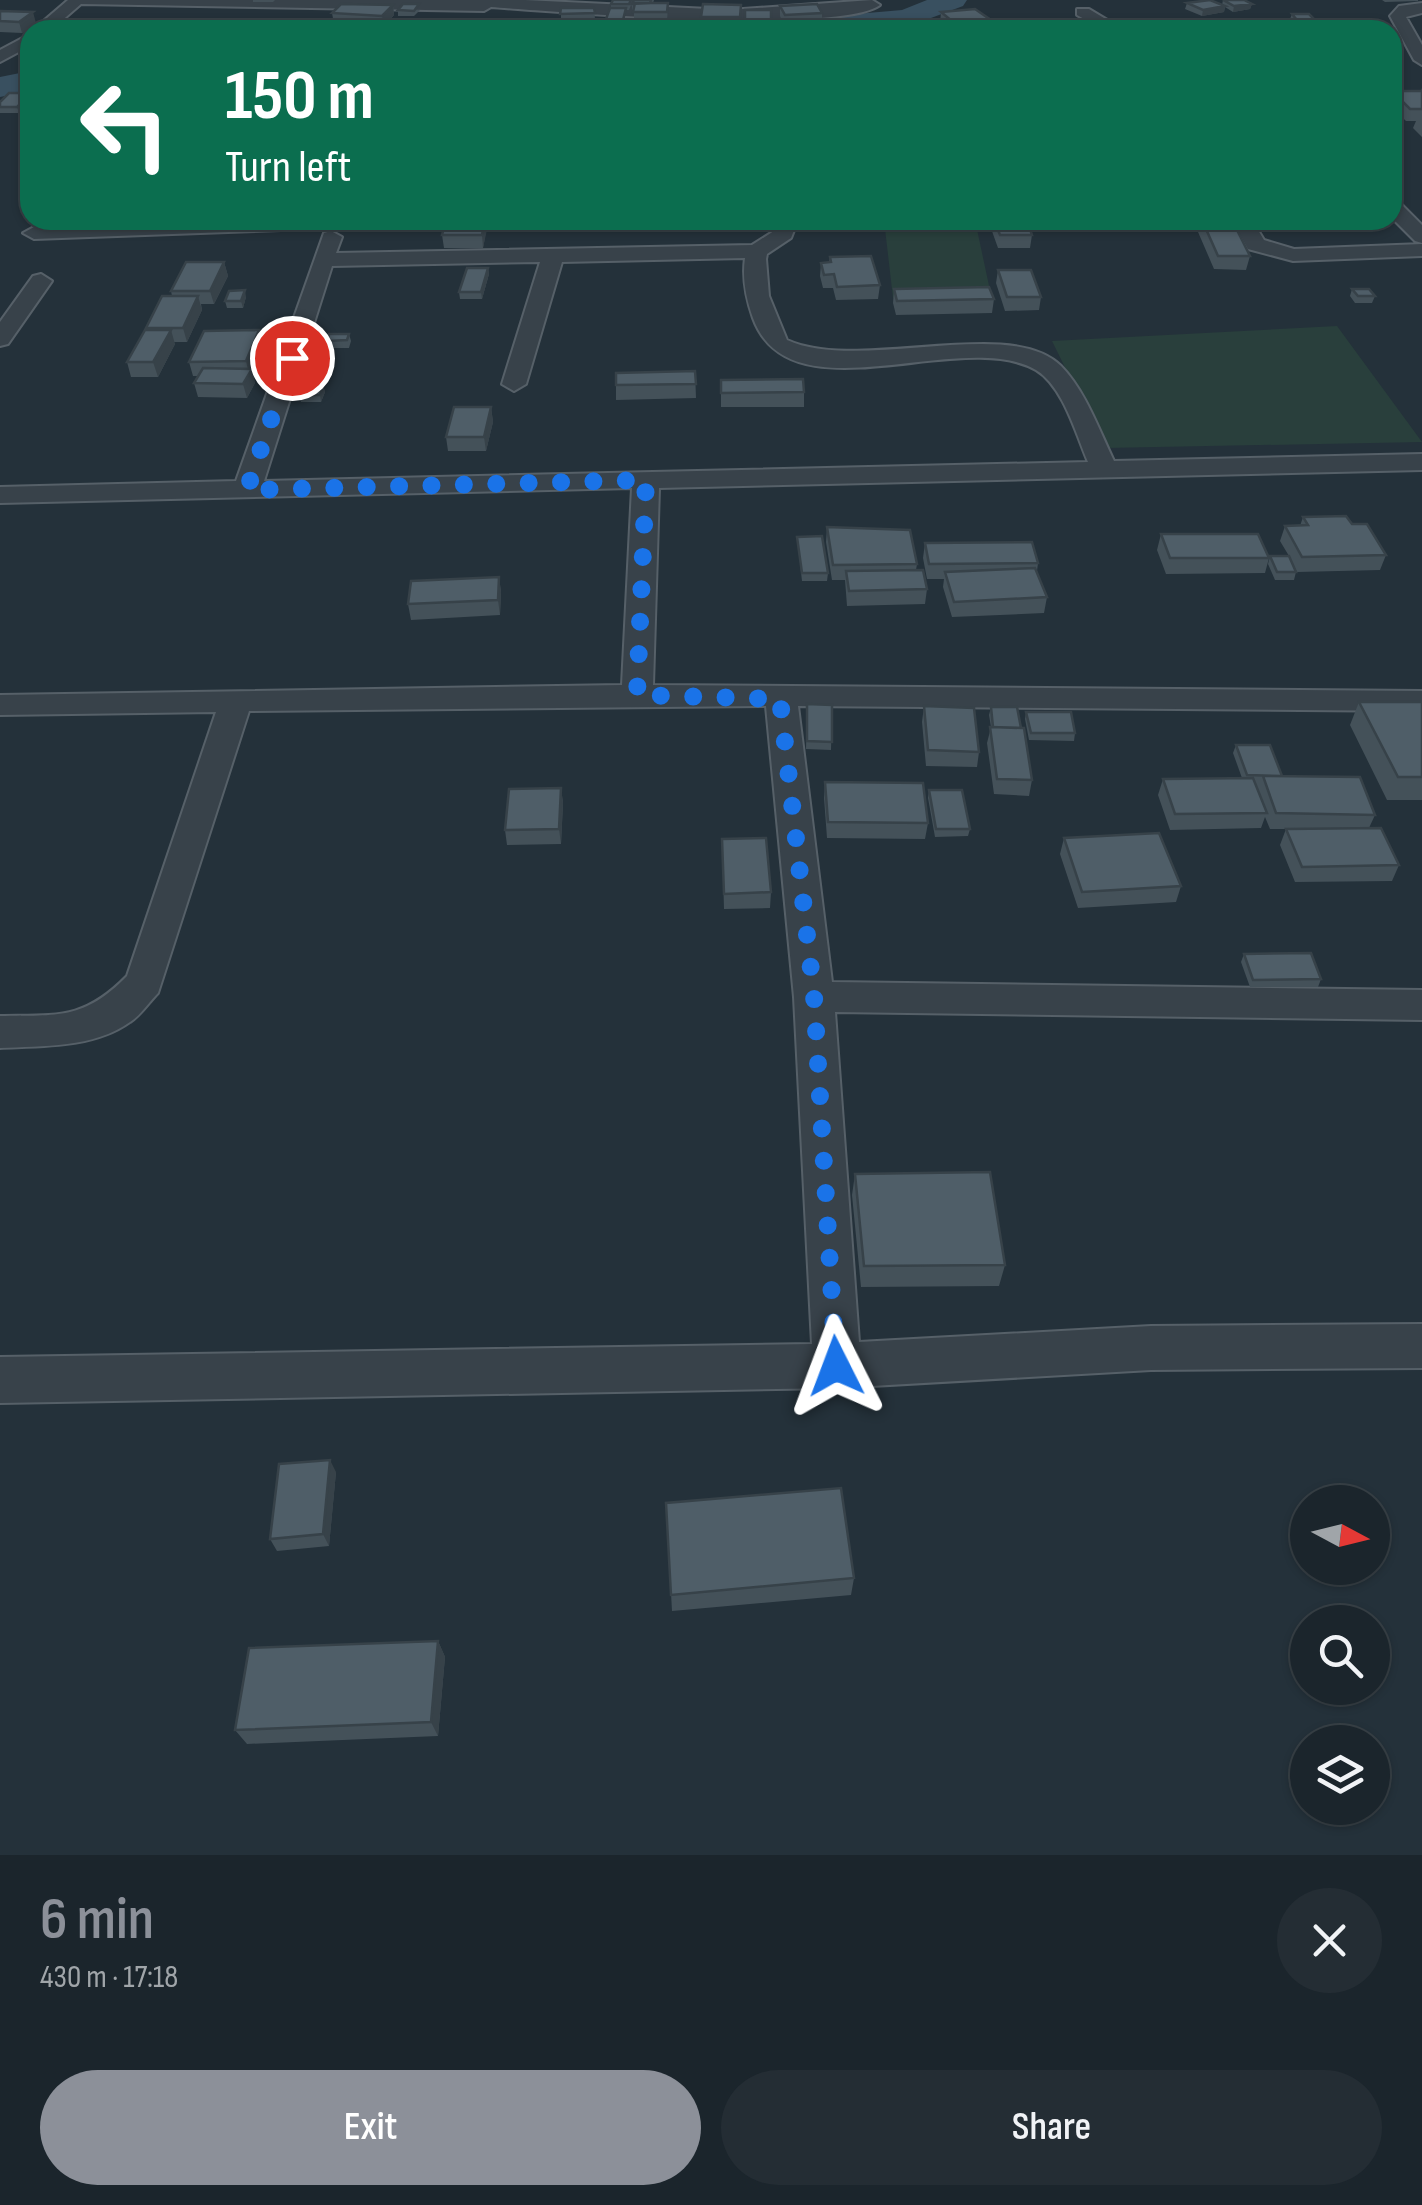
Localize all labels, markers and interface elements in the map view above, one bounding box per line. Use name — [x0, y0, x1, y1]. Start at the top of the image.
text: 150 m — [225, 55, 374, 139]
icon: left — [60, 60, 190, 190]
text: Turn left — [225, 140, 351, 195]
pin — [250, 316, 335, 401]
icon: arrive — [265, 331, 320, 386]
position arrow — [784, 1314, 888, 1418]
north arrow — [1290, 1485, 1390, 1585]
map controls — [1290, 1485, 1390, 1825]
button: search — [1290, 1605, 1390, 1705]
button: layers — [1290, 1725, 1390, 1825]
text: 6 min — [40, 1884, 154, 1956]
button: close — [1277, 1888, 1382, 1993]
text: 430 m · 17:18 — [40, 1958, 178, 1997]
button: Exit — [40, 2070, 701, 2185]
button: Share — [721, 2070, 1382, 2185]

